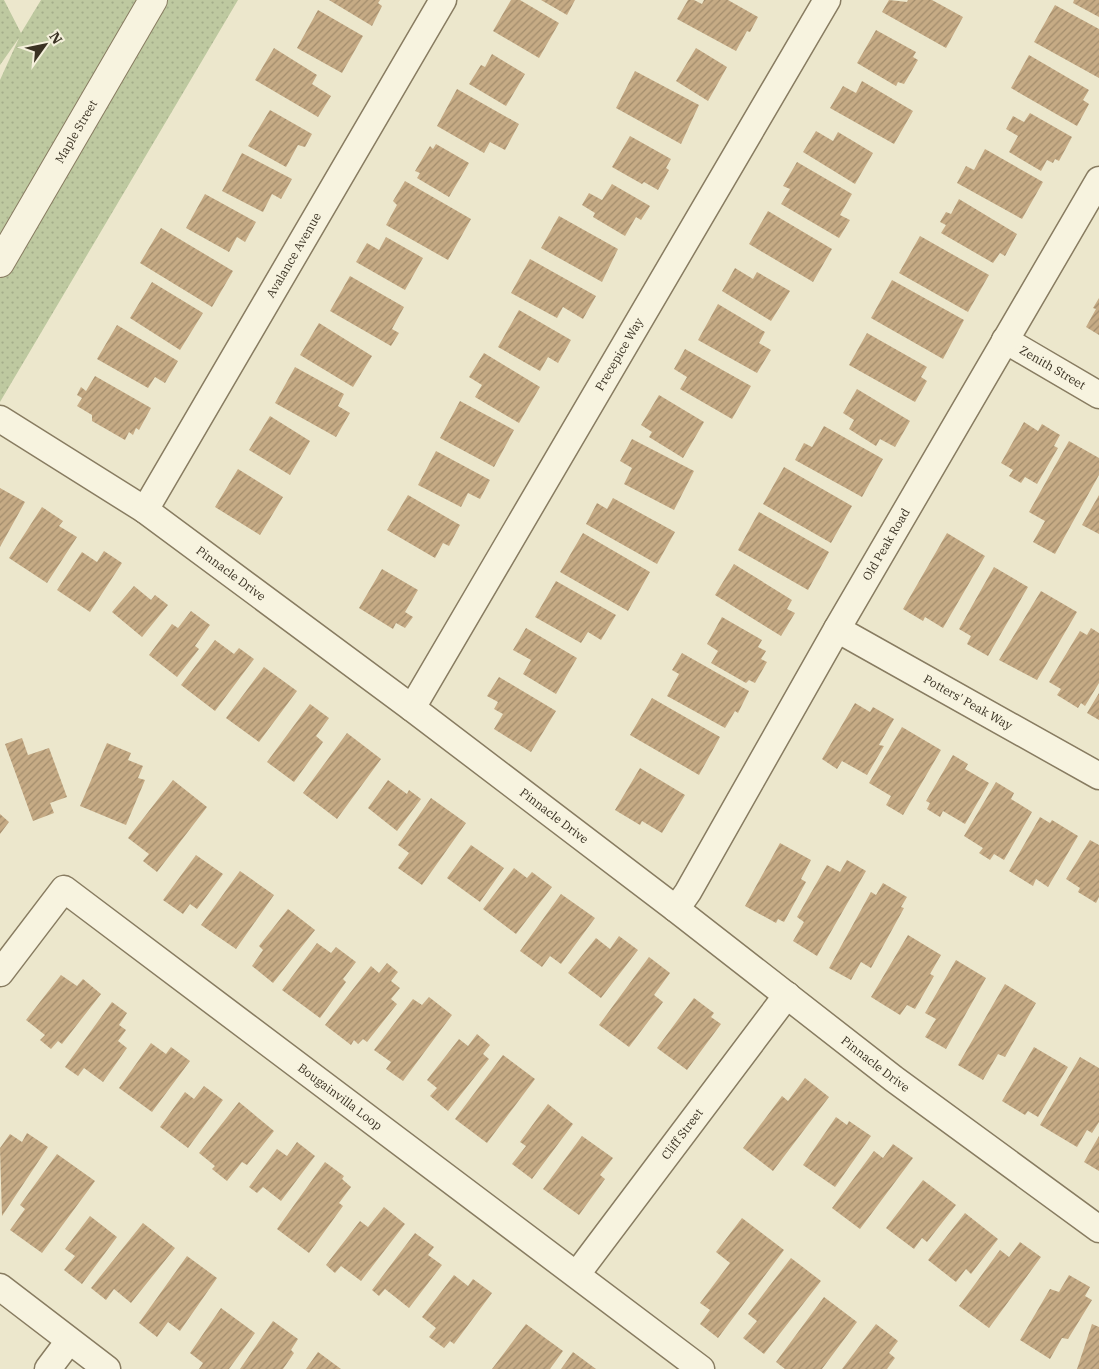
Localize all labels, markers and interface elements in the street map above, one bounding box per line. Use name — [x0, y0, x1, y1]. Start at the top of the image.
north arrow — [20, 20, 70, 70]
text: N — [45, 28, 66, 47]
street label: Maple Street — [52, 97, 100, 166]
street label: Avalance Avenue — [263, 210, 324, 300]
street label: Precepice Way — [592, 314, 646, 393]
street label: Zenith Street — [1017, 342, 1088, 392]
street label: Old Peak Road — [859, 505, 913, 583]
street label: Pinnacle Drive — [193, 543, 269, 604]
street label: Potters' Peak Way — [921, 671, 1016, 733]
street label: Pinnacle Drive — [517, 785, 592, 847]
street label: Pinnacle Drive — [838, 1033, 913, 1095]
street label: Bougainvilla Loop — [295, 1060, 385, 1133]
street label: Cliff Street — [658, 1105, 706, 1162]

